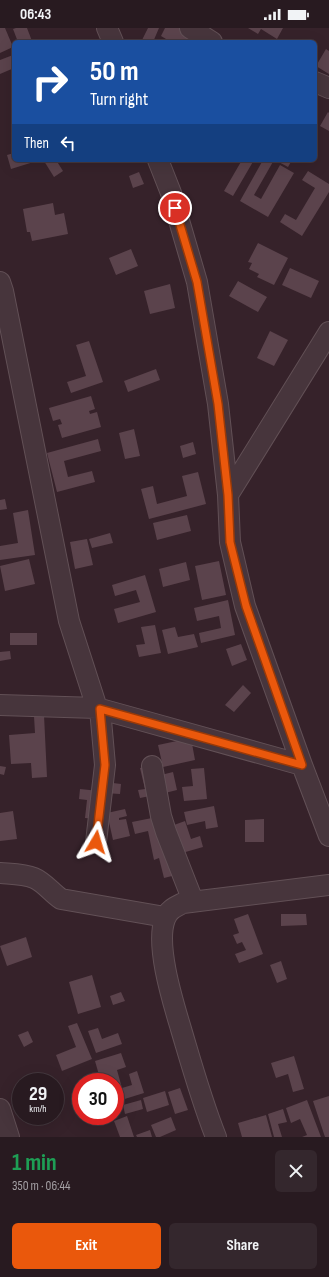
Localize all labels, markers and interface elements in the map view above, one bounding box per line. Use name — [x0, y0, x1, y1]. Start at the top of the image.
text: 06:43 — [20, 5, 51, 24]
text: 50 m — [90, 55, 139, 88]
icon: right — [24, 56, 76, 108]
text: Turn right — [90, 89, 148, 110]
icon: left — [57, 132, 79, 154]
text: Then — [24, 134, 49, 153]
pin — [158, 191, 192, 225]
icon: arrive — [164, 197, 186, 219]
position arrow — [75, 821, 117, 863]
speed limit sign: 30 — [72, 1073, 124, 1125]
text: 29 — [29, 1082, 47, 1106]
text: km/h — [29, 1103, 47, 1115]
text: 1 min — [12, 1148, 57, 1177]
button: close — [275, 1150, 317, 1192]
text: 350 m · 06:44 — [12, 1178, 70, 1194]
button: Exit — [12, 1223, 161, 1269]
button: Share — [169, 1223, 317, 1269]

